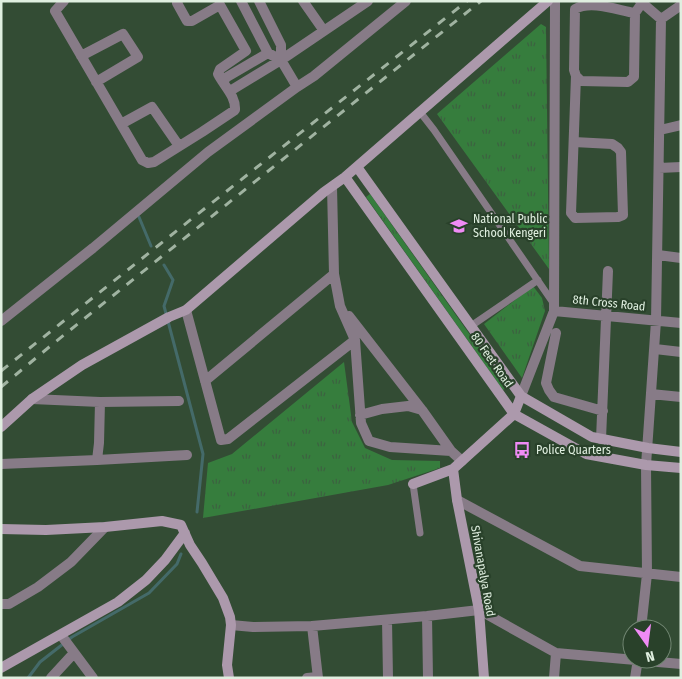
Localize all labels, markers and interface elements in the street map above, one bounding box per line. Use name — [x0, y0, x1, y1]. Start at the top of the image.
place label: National Public School Kengeri — [473, 212, 547, 240]
school or university icon: National Public School Kengeri — [449, 216, 469, 236]
street label: 8th Cross Road — [572, 292, 646, 314]
street label: 80 Feet Road — [468, 330, 516, 390]
bus stop icon: Police Quarters — [512, 440, 532, 460]
place label: Police Quarters — [536, 443, 611, 457]
street label: Shivanapalya Road — [468, 524, 498, 618]
north arrow — [622, 619, 672, 669]
text: N — [644, 647, 656, 665]

